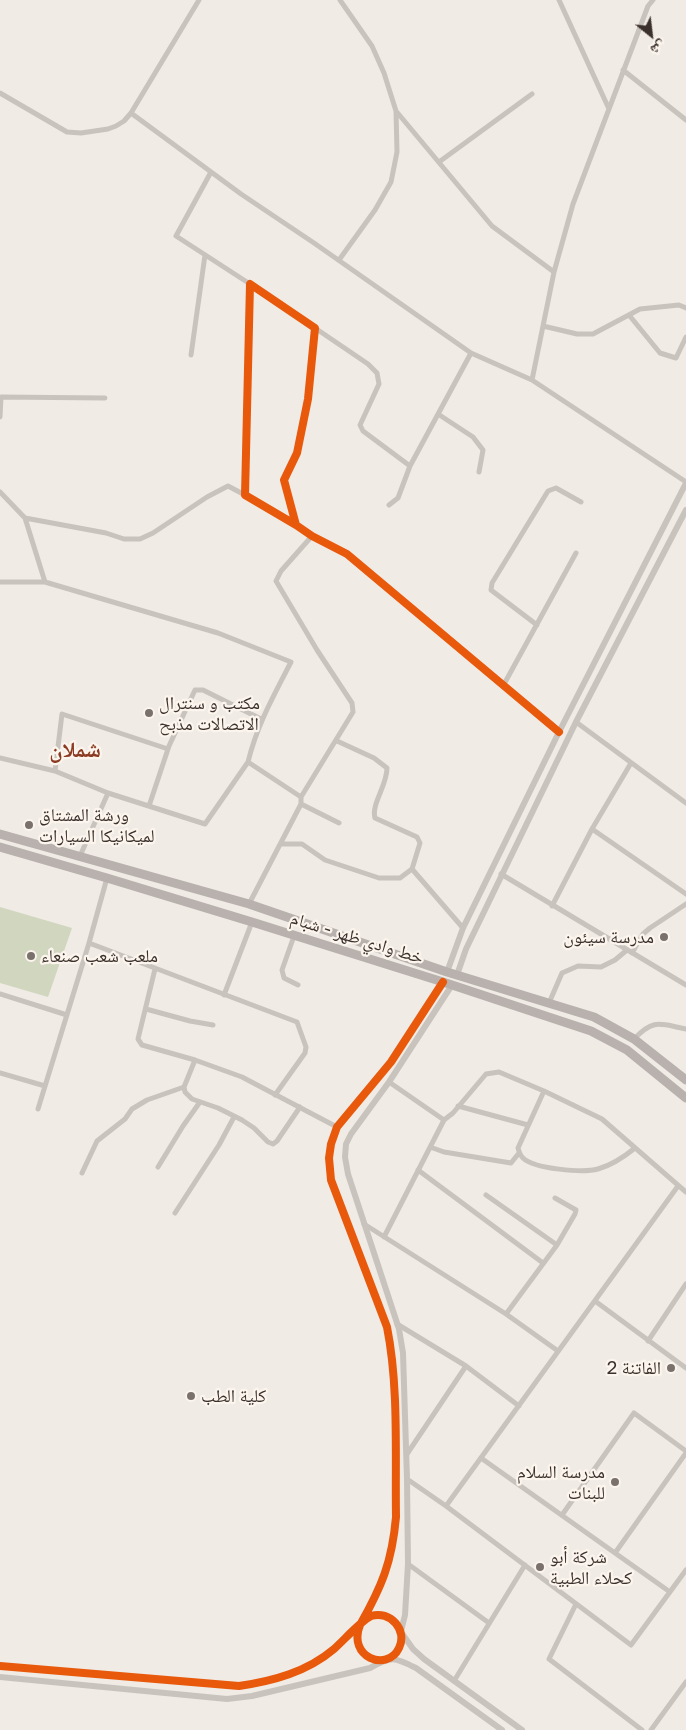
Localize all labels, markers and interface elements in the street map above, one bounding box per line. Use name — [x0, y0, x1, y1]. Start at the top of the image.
north arrow — [626, 10, 676, 60]
text: ش — [648, 38, 669, 60]
place label: مكتب و سنترال الاتصالات مذبح — [159, 692, 260, 734]
marker: مكتب و سنترال الاتصالات مذبح — [143, 707, 155, 719]
district label: شملان — [49, 737, 101, 763]
place label: ورشة المشتاق لميكانيكا السيارات — [39, 804, 154, 846]
marker: ورشة المشتاق لميكانيكا السيارات — [23, 819, 35, 831]
street label: خط وادي ظهر - شبام — [288, 908, 426, 968]
place label: مدرسة سيئون — [563, 926, 654, 948]
marker: مدرسة سيئون — [658, 931, 670, 943]
place label: ملعب شعب صنعاء — [41, 945, 158, 967]
marker: ملعب شعب صنعاء — [25, 950, 37, 962]
place label: الفاتنة 2 — [607, 1357, 661, 1379]
marker: الفاتنة 2 — [665, 1362, 677, 1374]
place label: كلية الطب — [201, 1385, 266, 1407]
marker: كلية الطب — [185, 1390, 197, 1402]
place label: مدرسة السلام للبنات — [517, 1461, 605, 1504]
marker: مدرسة السلام للبنات — [609, 1476, 621, 1488]
place label: شركة أبو كحلاء الطبية — [550, 1546, 632, 1588]
marker: شركة أبو كحلاء الطبية — [534, 1561, 546, 1573]

